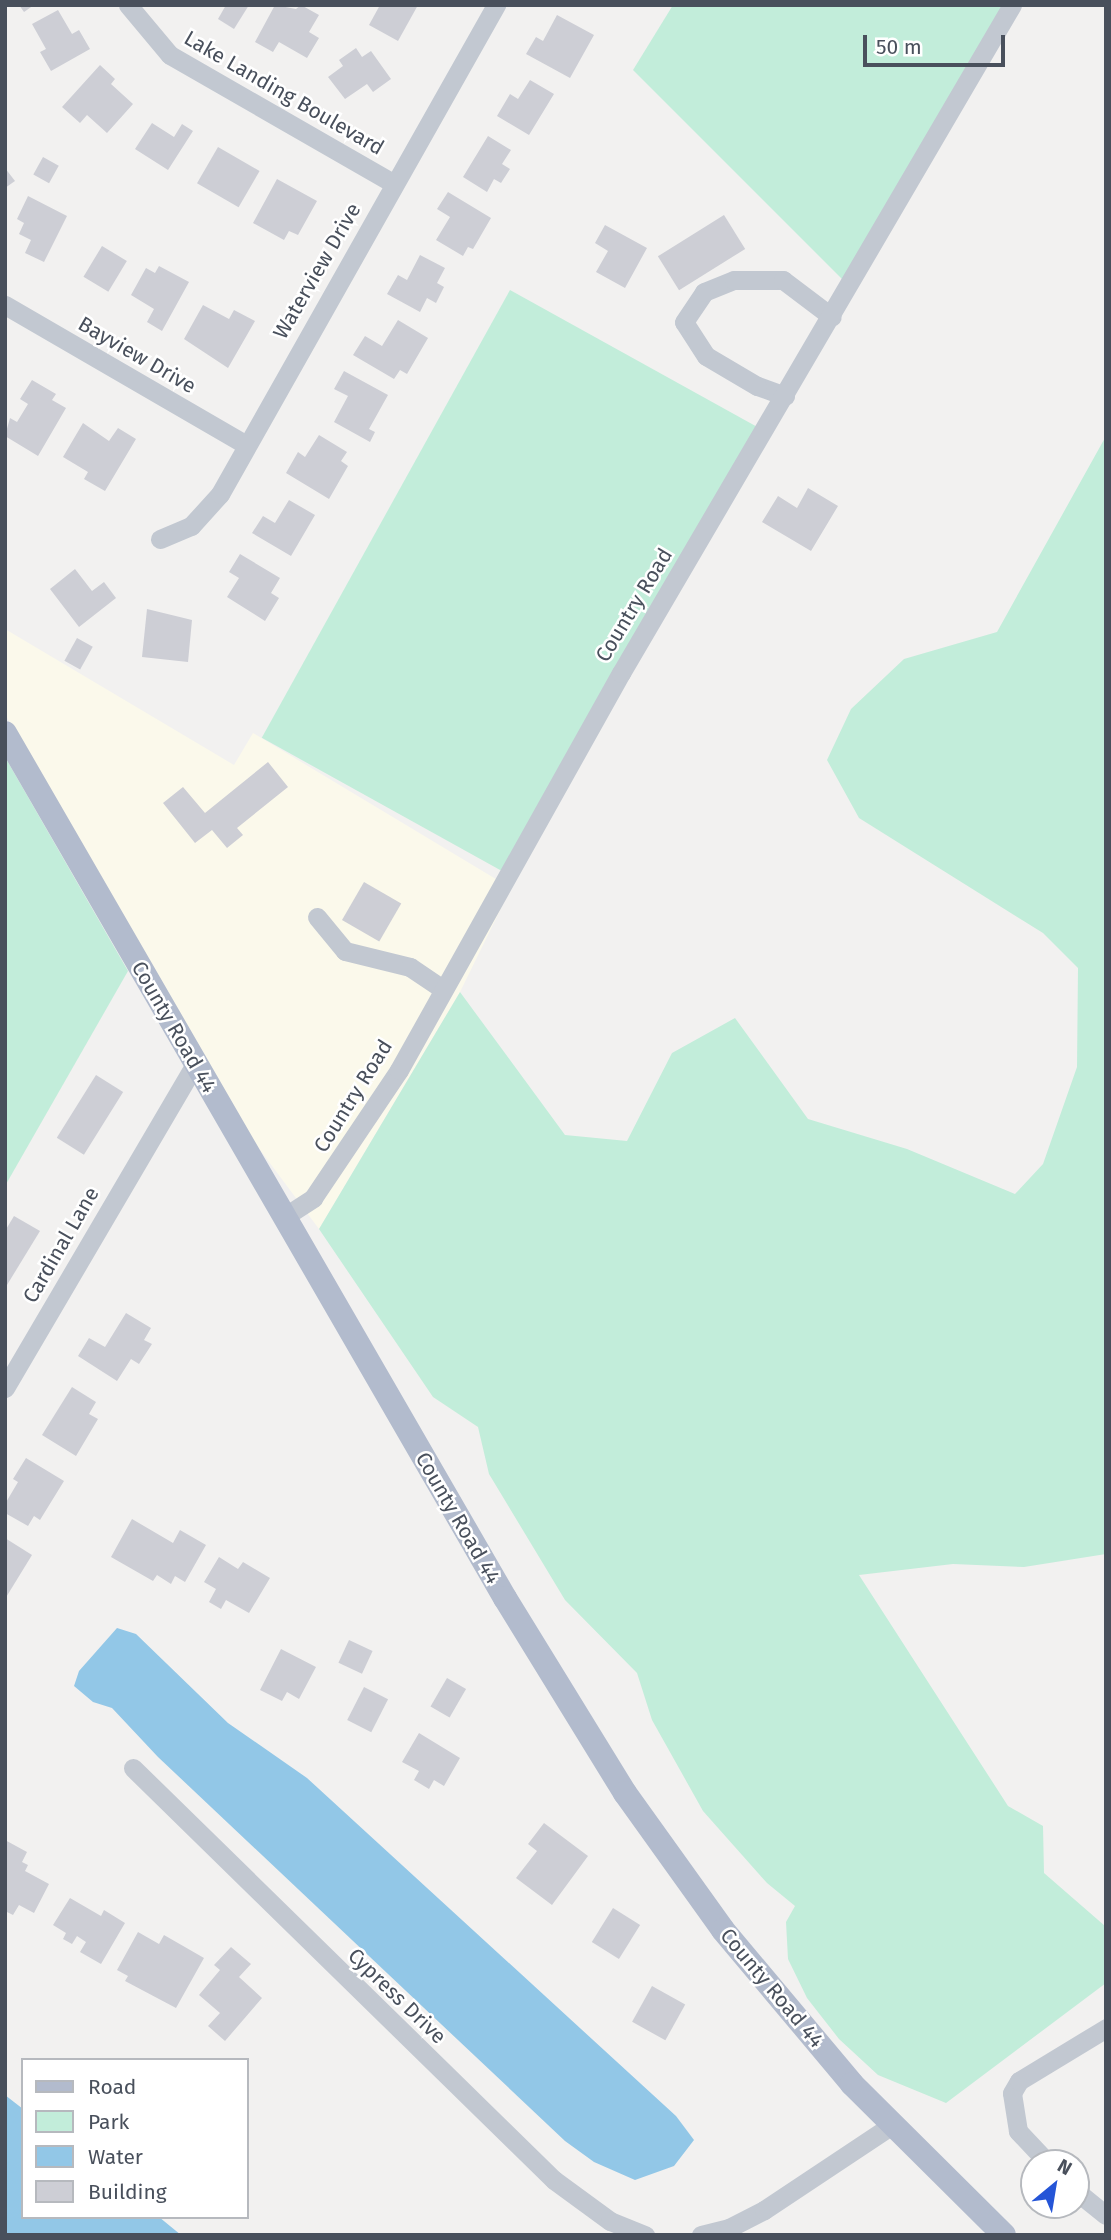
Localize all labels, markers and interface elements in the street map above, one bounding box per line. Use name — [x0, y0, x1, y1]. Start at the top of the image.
scale bar — [866, 21, 1008, 65]
street label: Lake Landing Boulevard — [180, 25, 388, 161]
text: 50 m — [876, 34, 922, 60]
street label: Waterview Drive — [268, 199, 366, 343]
street label: Bayview Drive — [74, 311, 200, 399]
street label: Country Road — [590, 544, 678, 666]
street label: County Road 44 — [126, 957, 222, 1097]
street label: Country Road — [308, 1035, 398, 1157]
street label: Cardinal Lane — [18, 1183, 104, 1307]
street label: County Road 44 — [410, 1448, 506, 1588]
street label: County Road 44 — [715, 1923, 829, 2053]
street label: Cypress Drive — [343, 1943, 451, 2049]
legend — [21, 2058, 248, 2219]
text: Road — [88, 2074, 136, 2100]
text: Park — [88, 2109, 129, 2135]
text: Water — [88, 2144, 143, 2170]
north arrow — [1020, 2149, 1090, 2219]
text: N — [1054, 2154, 1076, 2180]
text: Building — [88, 2179, 167, 2205]

